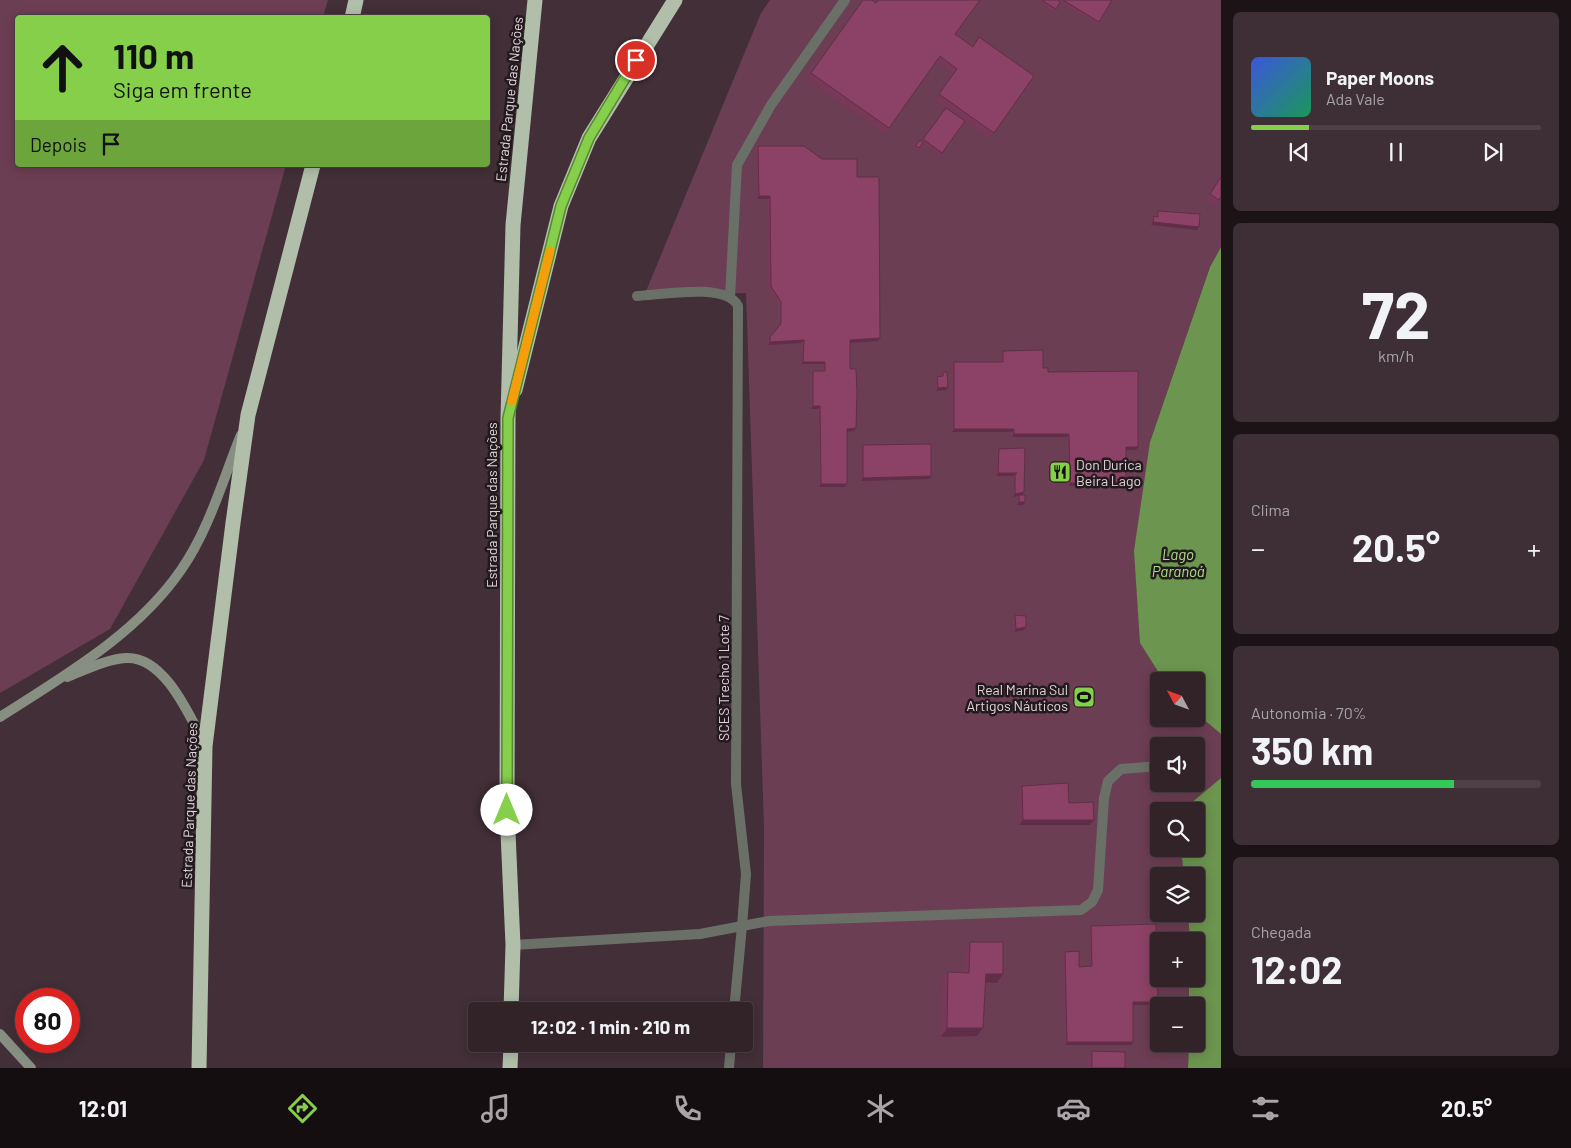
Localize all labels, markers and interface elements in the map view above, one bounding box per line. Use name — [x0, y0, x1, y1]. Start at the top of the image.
street label: Estrada Parque das Nações — [492, 15, 526, 182]
text: 110 m — [113, 34, 194, 76]
icon: ahead — [30, 35, 95, 100]
pin — [615, 39, 657, 81]
icon: arrive — [622, 46, 650, 74]
text: Paper Moons — [1326, 66, 1434, 89]
text: Siga em frente — [113, 76, 252, 102]
text: Ada Vale — [1326, 89, 1385, 108]
icon: arrive — [97, 130, 125, 158]
text: Depois — [30, 133, 87, 156]
icon: previous — [1285, 138, 1313, 166]
icon: pause — [1382, 138, 1410, 166]
icon: next — [1479, 138, 1507, 166]
text: 72 — [1362, 274, 1430, 352]
text: km/h — [1378, 346, 1414, 365]
street label: Estrada Parque das Nações — [483, 422, 500, 588]
place label: Don Durica Beira Lago — [1076, 456, 1142, 489]
restaurant icon: Don Durica Beira Lago — [1048, 460, 1072, 484]
text: Clima — [1251, 500, 1290, 519]
text: 20.5° — [1352, 524, 1440, 570]
text: − — [1251, 531, 1265, 565]
text: + — [1527, 531, 1541, 565]
water label: Lago Paranoá — [1152, 545, 1205, 580]
street label: SCES Trecho 1 Lote 7 — [715, 615, 732, 741]
north arrow — [1150, 672, 1205, 728]
map controls — [1150, 672, 1205, 1052]
place label: Real Marina Sul Artigos Náuticos — [967, 681, 1068, 714]
sports icon: Real Marina Sul Artigos Náuticos — [1072, 685, 1096, 709]
text: Autonomia · 70% — [1251, 703, 1366, 722]
street label: Estrada Parque das Nações — [178, 722, 200, 888]
text: 350 km — [1251, 727, 1373, 773]
button: sound — [1150, 737, 1205, 792]
position arrow — [480, 783, 532, 835]
button: search — [1150, 802, 1205, 857]
button: layers — [1150, 867, 1205, 922]
text: Chegada — [1251, 922, 1311, 941]
button: + — [1150, 932, 1205, 987]
text: 12:02 — [1251, 946, 1343, 992]
speed limit sign: 80 — [15, 988, 80, 1053]
button: − — [1150, 997, 1205, 1052]
text: 12:02 · 1 min · 210 m — [531, 1015, 690, 1038]
icon: directions — [285, 1091, 320, 1126]
icon: music — [478, 1091, 513, 1126]
icon: phone — [670, 1091, 705, 1126]
icon: climate — [863, 1091, 898, 1126]
icon: car — [1056, 1091, 1091, 1126]
icon: filters — [1248, 1091, 1283, 1126]
text: 12:01 — [79, 1095, 127, 1121]
text: 20.5° — [1441, 1095, 1492, 1121]

